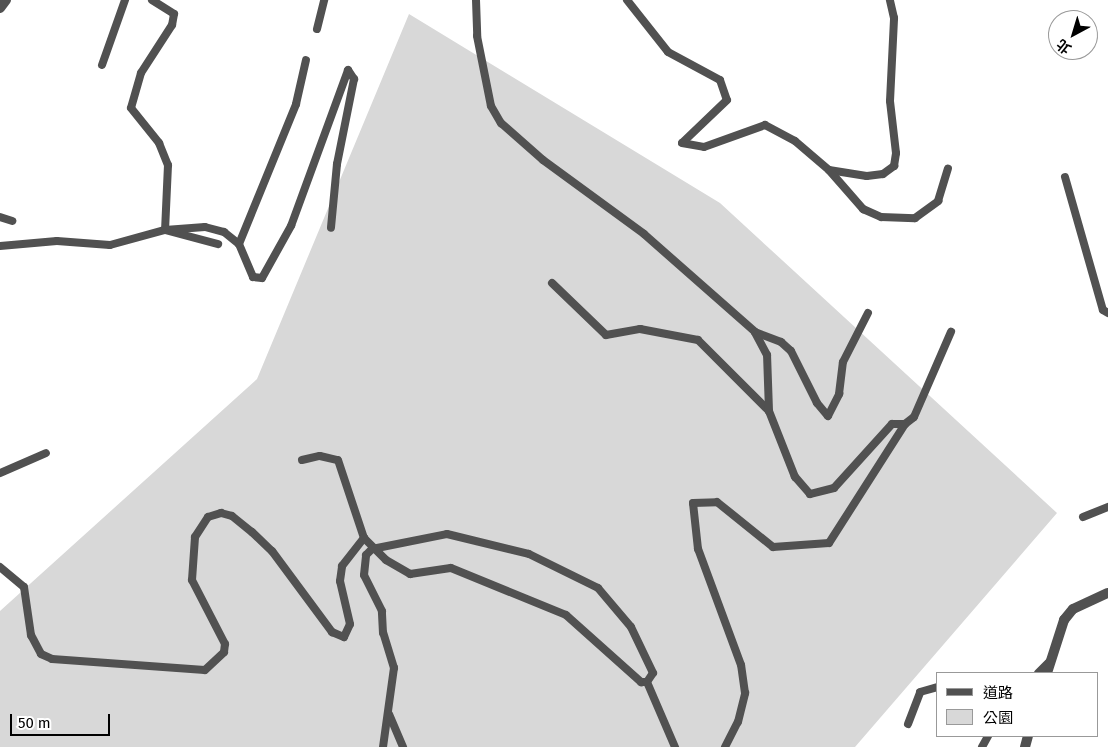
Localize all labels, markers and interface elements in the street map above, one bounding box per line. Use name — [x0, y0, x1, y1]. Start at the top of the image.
north arrow — [1048, 10, 1098, 60]
text: 北 — [1053, 35, 1075, 57]
legend — [936, 672, 1098, 737]
text: 道路 — [983, 684, 1013, 702]
scale bar — [12, 704, 112, 736]
text: 公園 — [983, 709, 1013, 727]
text: 50 m — [18, 714, 51, 732]

